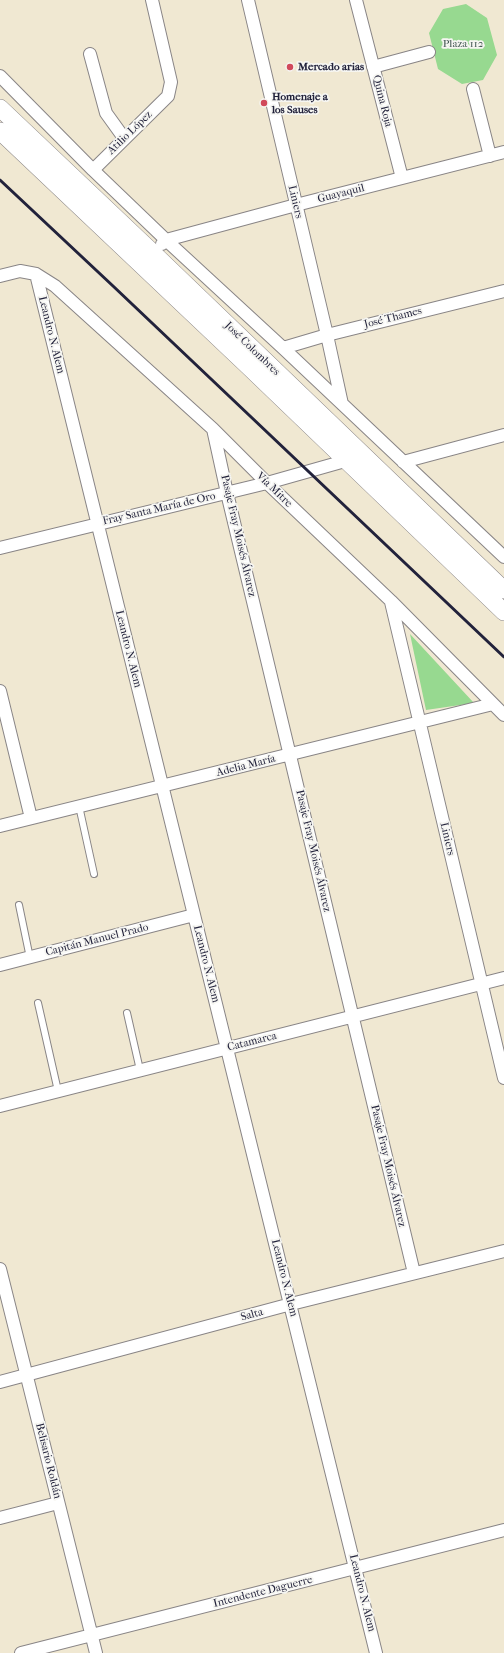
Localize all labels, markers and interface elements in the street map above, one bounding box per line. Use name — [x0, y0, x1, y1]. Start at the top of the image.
park label: Plaza 112 — [443, 37, 483, 51]
place label: Mercado arias — [298, 60, 364, 74]
marker: Mercado arias — [285, 62, 295, 72]
street label: Quina Roja — [369, 74, 395, 128]
place label: Homenaje a los Sauses — [272, 90, 328, 116]
marker: Homenaje a los Sauses — [259, 98, 269, 108]
street label: Atilio López — [105, 108, 155, 158]
street label: Guayaquil — [316, 182, 366, 206]
street label: Liniers — [285, 184, 305, 220]
street label: Leandro N. Alem — [35, 295, 67, 375]
street label: José Thames — [363, 304, 423, 332]
street label: José Colombres — [222, 319, 282, 379]
street label: Vía Mitre — [253, 470, 295, 510]
street label: Pasaje Fray Moisés Álvarez — [217, 474, 259, 598]
street label: Fray Santa María de Oro — [101, 490, 217, 528]
street label: Leandro N. Alem — [112, 609, 144, 689]
street label: Adelia María — [215, 752, 277, 780]
street label: Pasaje Fray Moisés Álvarez — [292, 789, 334, 913]
street label: Liniers — [437, 821, 457, 857]
street label: Capitán Manuel Prado — [44, 921, 150, 959]
street label: Leandro N. Alem — [190, 924, 222, 1004]
street label: Catamarca — [226, 1030, 278, 1054]
street label: Pasaje Fray Moisés Álvarez — [367, 1104, 409, 1228]
street label: Leandro N. Alem — [268, 1238, 300, 1318]
street label: Salta — [239, 1306, 265, 1324]
street label: Belisario Roldán — [32, 1422, 64, 1500]
street label: Leandro N. Alem — [346, 1553, 378, 1633]
street label: Intendente Daguerre — [212, 1573, 314, 1611]

